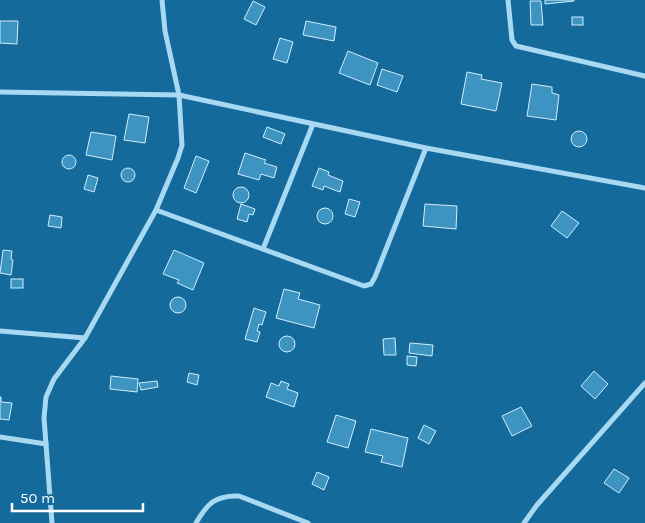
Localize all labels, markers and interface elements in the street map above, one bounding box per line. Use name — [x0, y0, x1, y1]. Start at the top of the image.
scale bar — [12, 480, 144, 512]
text: 50 m — [20, 489, 55, 507]

